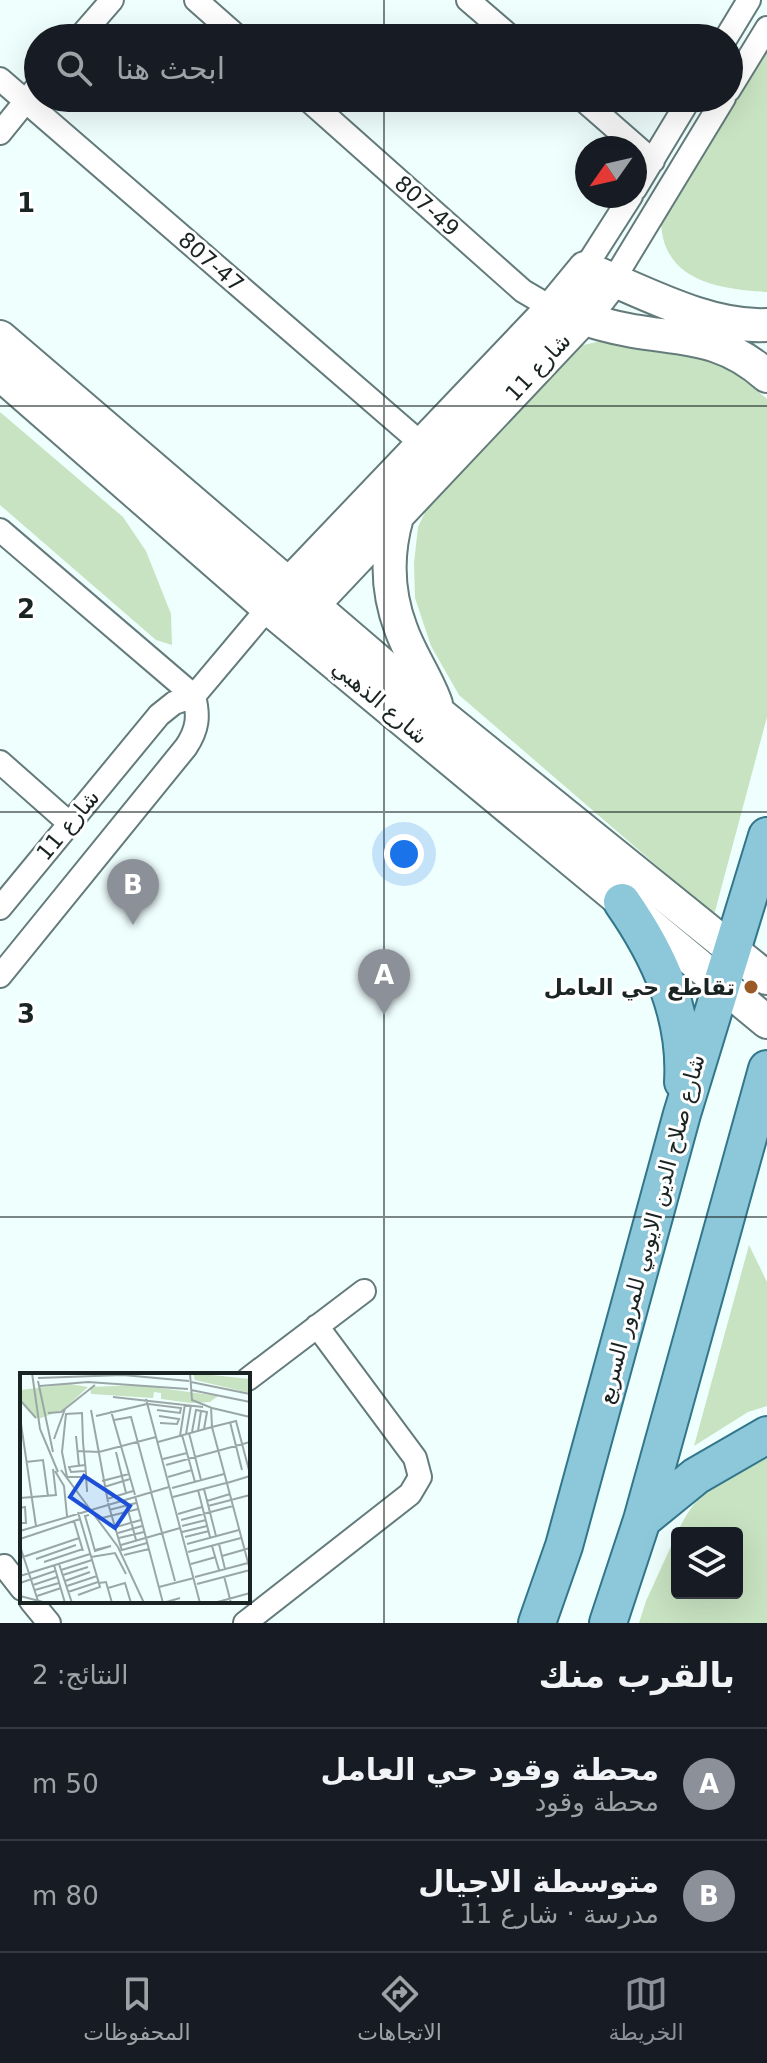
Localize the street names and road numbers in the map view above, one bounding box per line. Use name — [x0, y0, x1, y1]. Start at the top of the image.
street label: 807-49 — [390, 171, 464, 241]
street label: 807-47 — [173, 227, 249, 297]
street label: شارع 11 — [500, 328, 576, 406]
street label: شارع الذهبي — [327, 655, 433, 750]
street label: شارع 11 — [31, 785, 105, 865]
street label: شارع صلاح الدين الايوبي للمرور السريع — [592, 1052, 711, 1406]

